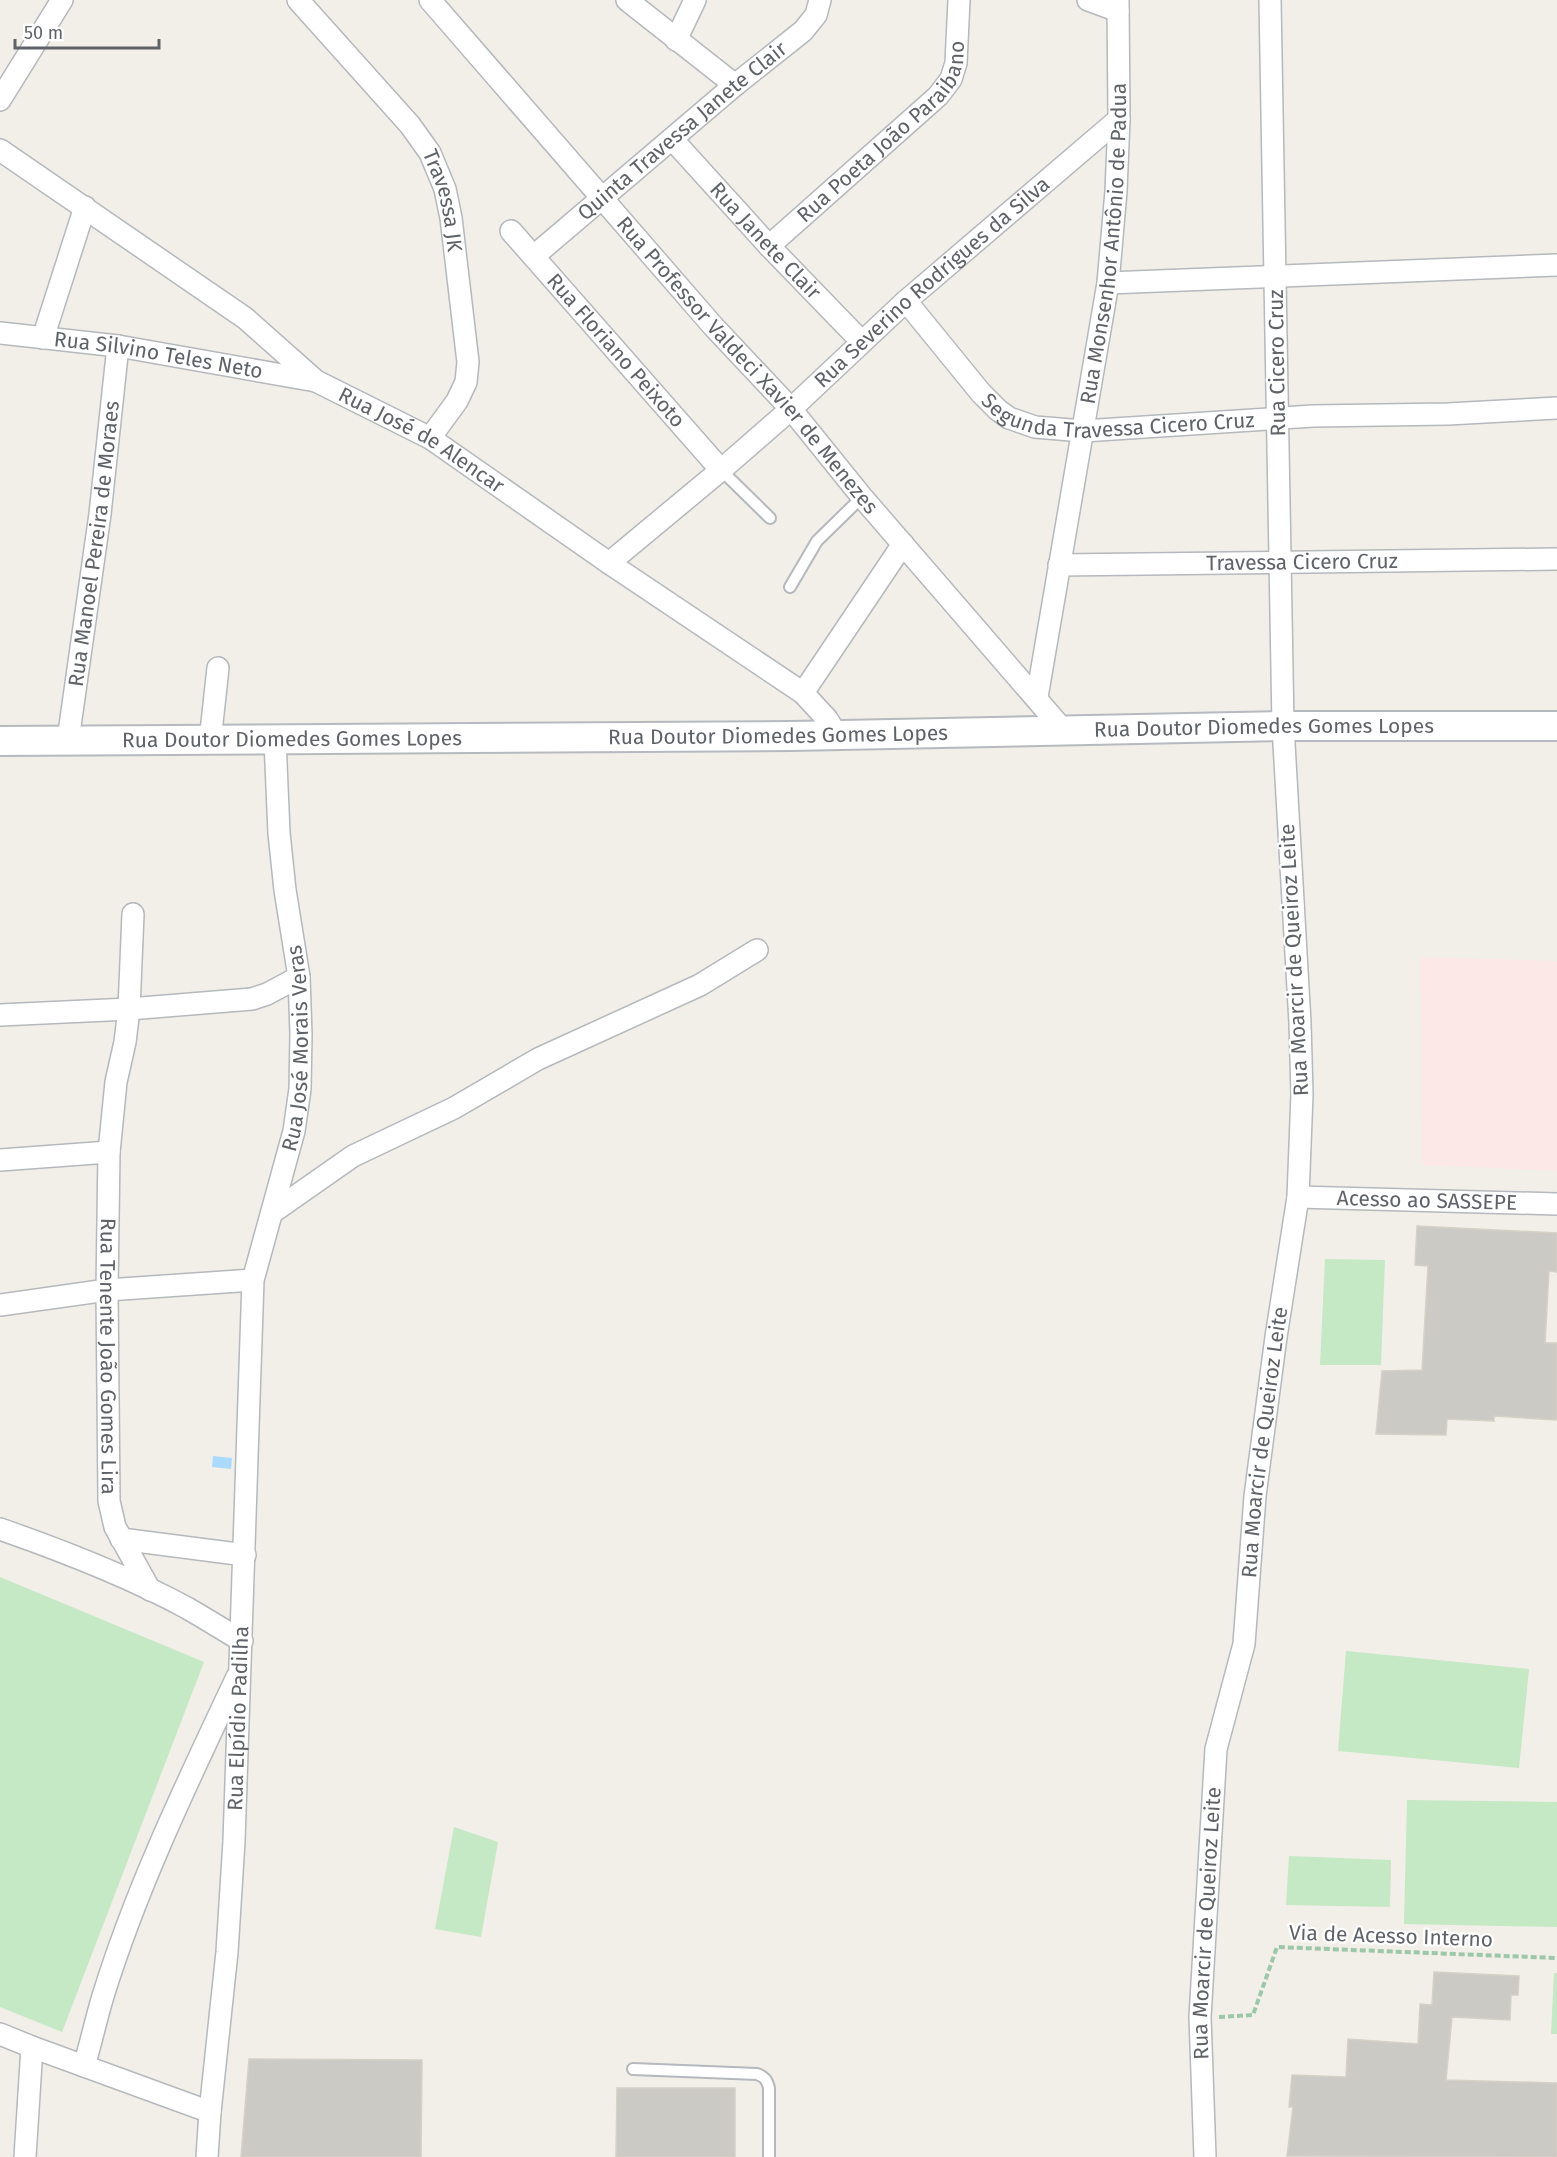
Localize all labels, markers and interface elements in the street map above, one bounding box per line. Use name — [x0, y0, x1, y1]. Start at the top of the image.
scale bar — [15, 12, 159, 50]
text: 50 m — [24, 22, 63, 44]
street label: Quinta Travessa Janete Clair — [572, 36, 792, 226]
street label: Rua Poeta João Paraibano — [791, 40, 970, 228]
street label: Rua Monsenhor Antônio de Padua — [1074, 83, 1132, 406]
street label: Travessa JK — [417, 145, 468, 254]
street label: Rua Severino Rodrigues da Silva — [809, 171, 1055, 393]
street label: Rua Janete Clair — [704, 177, 826, 305]
street label: Rua Professor Valdeci Xavier de Menezes — [611, 211, 884, 519]
street label: Rua Floriano Peixoto — [541, 268, 691, 433]
street label: Rua Cicero Cruz — [1263, 289, 1291, 437]
street label: Rua Silvino Teles Neto — [53, 326, 265, 384]
street label: Rua José de Alencar — [334, 381, 509, 499]
street label: Segunda Travessa Cicero Cruz — [976, 388, 1255, 444]
street label: Rua Manoel Pereira de Moraes — [63, 399, 125, 688]
street label: Travessa Cicero Cruz — [1206, 548, 1398, 576]
street label: Rua Doutor Diomedes Gomes Lopes — [1094, 713, 1434, 743]
street label: Rua Doutor Diomedes Gomes Lopes — [608, 720, 948, 750]
street label: Rua Doutor Diomedes Gomes Lopes — [122, 725, 462, 753]
street label: Rua Moarcir de Queiroz Leite — [1274, 823, 1314, 1097]
street label: Rua José Morais Veras — [276, 943, 314, 1154]
street label: Acesso ao SASSEPE — [1336, 1185, 1517, 1216]
street label: Rua Tenente João Gomes Lira — [94, 1218, 122, 1495]
street label: Rua Moarcir de Queiroz Leite — [1236, 1305, 1294, 1579]
street label: Rua Elpídio Padilha — [222, 1625, 254, 1811]
street label: Rua Moarcir de Queiroz Leite — [1187, 1786, 1227, 2060]
street label: Via de Acesso Interno — [1288, 1919, 1494, 1953]

